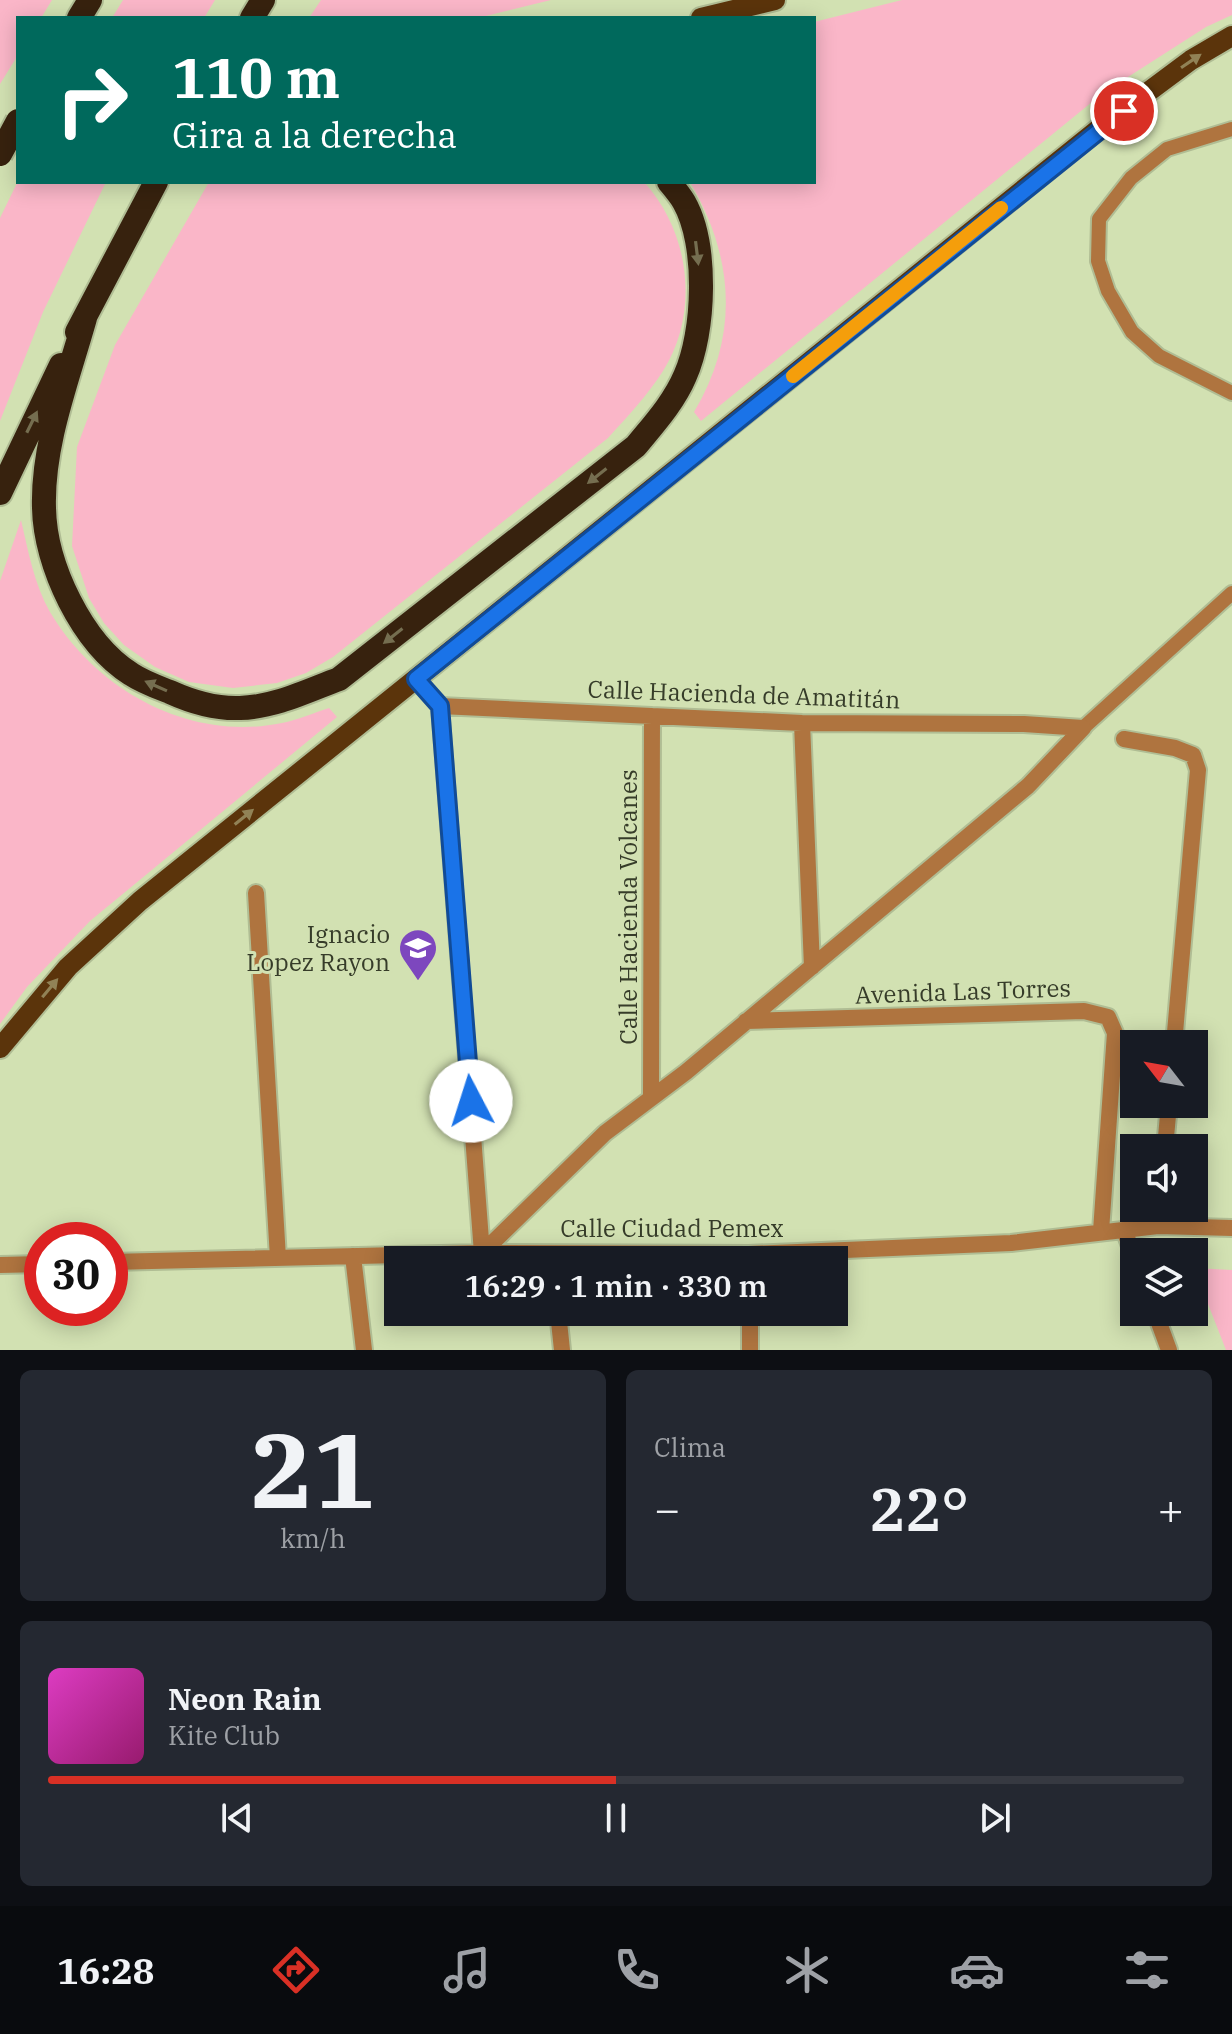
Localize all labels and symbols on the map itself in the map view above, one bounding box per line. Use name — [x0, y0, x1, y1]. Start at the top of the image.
one-way arrow — [1181, 53, 1202, 68]
pin — [1090, 77, 1158, 145]
one-way arrow — [691, 241, 704, 266]
one-way arrow — [25, 411, 39, 434]
one-way arrow — [587, 467, 607, 484]
one-way arrow — [383, 628, 403, 644]
street label: Calle Hacienda de Amatitán — [587, 673, 901, 715]
one-way arrow — [144, 679, 168, 693]
street label: Calle Hacienda Volcanes — [612, 769, 644, 1045]
one-way arrow — [234, 808, 255, 825]
place label: Ignacio Lopez Rayon — [246, 918, 390, 978]
school or university icon: Ignacio Lopez Rayon — [397, 927, 439, 982]
street label: Avenida Las Torres — [854, 971, 1072, 1011]
one-way arrow — [41, 979, 58, 999]
north arrow — [1120, 1030, 1208, 1118]
position arrow — [429, 1059, 513, 1143]
street label: Calle Ciudad Pemex — [560, 1212, 784, 1244]
speed limit sign: 30 — [24, 1222, 128, 1326]

